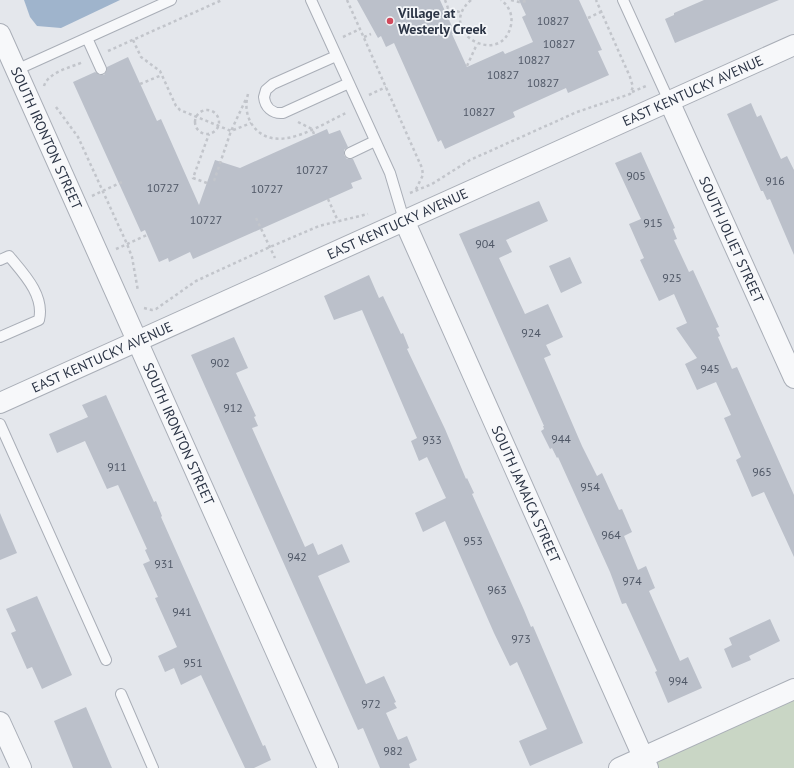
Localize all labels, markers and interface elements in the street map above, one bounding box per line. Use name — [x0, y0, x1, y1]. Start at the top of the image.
place label: Village at Westerly Creek — [397, 4, 487, 38]
house number: 10827 — [537, 13, 569, 28]
marker: Village at Westerly Creek — [385, 16, 395, 26]
house number: 10827 — [543, 36, 575, 51]
street label: EAST KENTUCKY AVENUE — [620, 51, 766, 130]
house number: 10827 — [518, 52, 550, 67]
street label: SOUTH IRONTON STREET — [7, 64, 86, 212]
house number: 10827 — [487, 67, 519, 82]
house number: 10827 — [527, 75, 559, 90]
house number: 10827 — [463, 104, 495, 119]
house number: 10727 — [296, 162, 328, 177]
house number: 905 — [626, 168, 646, 183]
street label: SOUTH JOLIET STREET — [695, 173, 768, 306]
house number: 916 — [765, 173, 785, 188]
house number: 10727 — [147, 180, 179, 195]
house number: 10727 — [251, 181, 283, 196]
street label: EAST KENTUCKY AVENUE — [324, 184, 471, 263]
house number: 10727 — [190, 212, 222, 227]
house number: 915 — [643, 215, 663, 230]
house number: 904 — [475, 236, 495, 251]
house number: 925 — [662, 270, 682, 285]
street label: EAST KENTUCKY AVENUE — [29, 317, 175, 397]
house number: 924 — [521, 325, 541, 340]
house number: 902 — [210, 355, 230, 370]
street label: SOUTH IRONTON STREET — [139, 360, 218, 508]
house number: 945 — [700, 361, 720, 376]
house number: 912 — [223, 400, 243, 415]
street label: SOUTH JAMAICA STREET — [488, 423, 564, 566]
house number: 944 — [551, 431, 571, 446]
house number: 933 — [422, 432, 442, 447]
house number: 911 — [107, 459, 127, 474]
house number: 965 — [752, 464, 772, 479]
house number: 954 — [580, 479, 600, 494]
house number: 964 — [601, 527, 621, 542]
house number: 953 — [463, 533, 483, 548]
house number: 942 — [287, 549, 307, 564]
house number: 931 — [154, 556, 174, 571]
house number: 974 — [622, 573, 642, 588]
house number: 963 — [487, 582, 507, 597]
house number: 941 — [172, 604, 192, 619]
house number: 973 — [511, 631, 531, 646]
house number: 951 — [183, 655, 203, 670]
house number: 994 — [668, 673, 688, 688]
house number: 972 — [361, 696, 381, 711]
house number: 982 — [383, 743, 403, 758]

